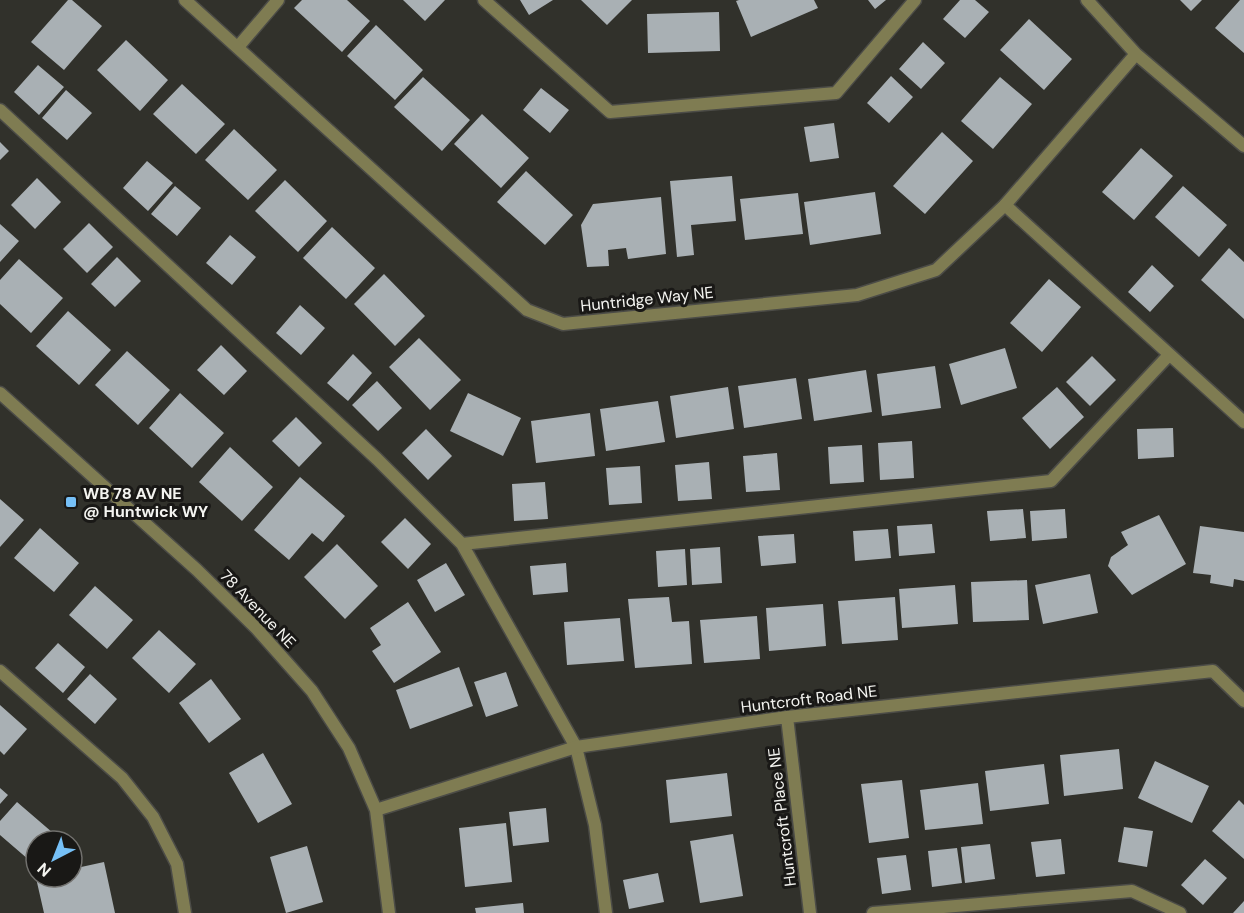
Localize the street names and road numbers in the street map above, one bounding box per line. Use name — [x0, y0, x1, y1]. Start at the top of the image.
street label: Huntridge Way NE — [579, 282, 715, 316]
street label: 78 Avenue NE — [215, 565, 301, 653]
street label: Huntcroft Road NE — [740, 680, 878, 718]
street label: Huntcroft Place NE — [763, 746, 801, 888]

